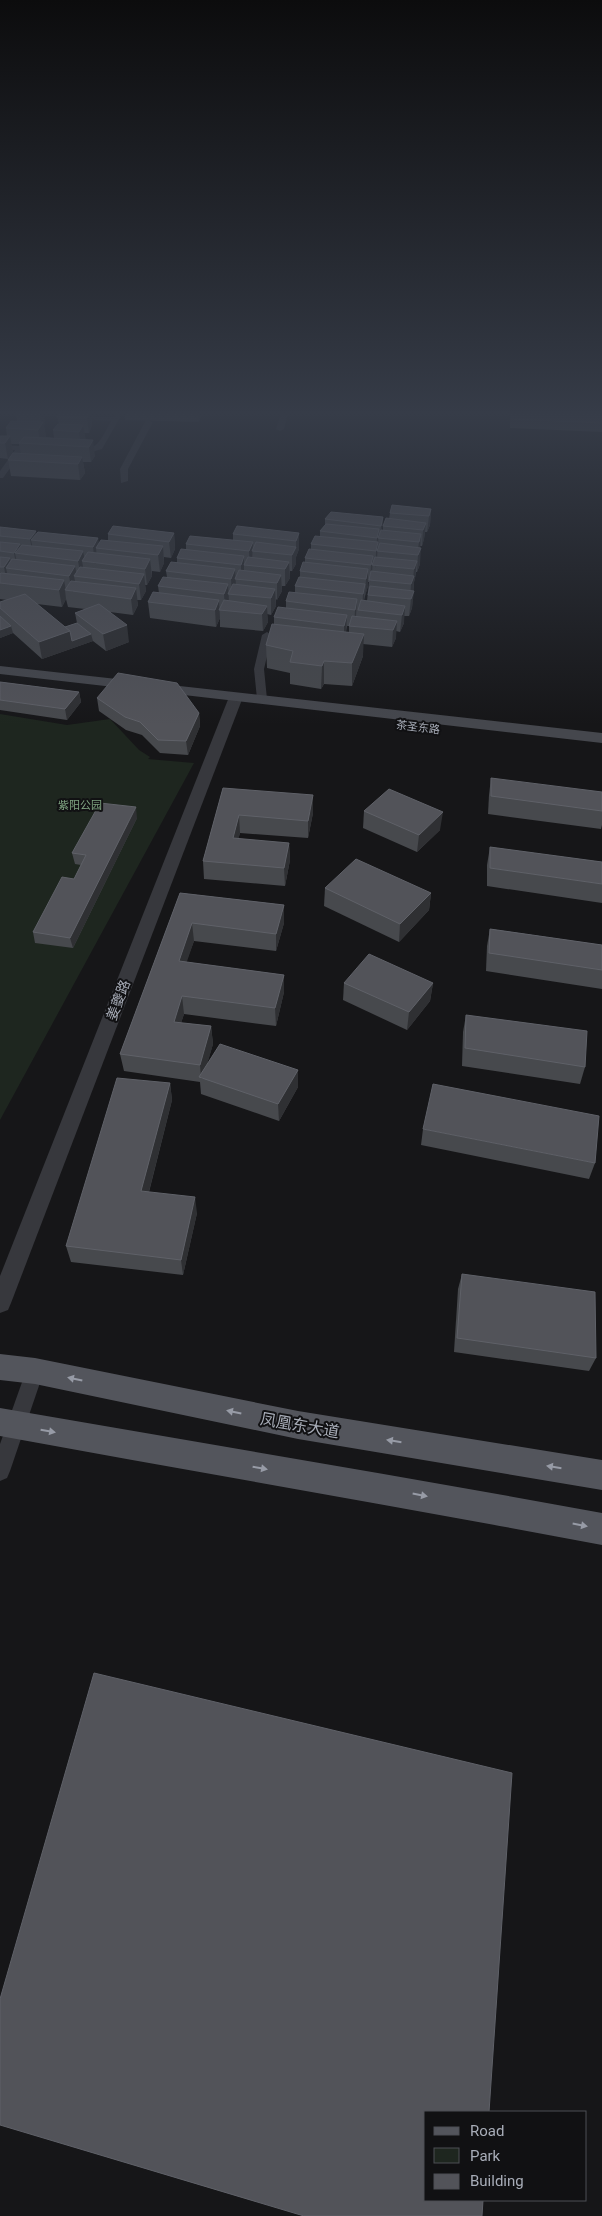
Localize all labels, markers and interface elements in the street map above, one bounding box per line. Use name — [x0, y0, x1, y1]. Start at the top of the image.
street label: 茶圣东路 — [395, 718, 441, 737]
park label: 紫阳公园 — [58, 799, 102, 812]
street label: 姜夔路 — [103, 978, 133, 1022]
one-way arrow — [66, 1375, 82, 1383]
one-way arrow — [226, 1408, 241, 1416]
street label: 凤凰东大道 — [259, 1409, 341, 1442]
one-way arrow — [40, 1427, 56, 1435]
one-way arrow — [385, 1437, 401, 1445]
one-way arrow — [546, 1463, 562, 1471]
one-way arrow — [252, 1464, 268, 1472]
one-way arrow — [412, 1491, 428, 1499]
one-way arrow — [572, 1521, 588, 1529]
legend — [424, 2111, 587, 2201]
text: Road — [470, 2122, 504, 2140]
text: Park — [470, 2147, 501, 2165]
text: Building — [470, 2172, 524, 2190]

